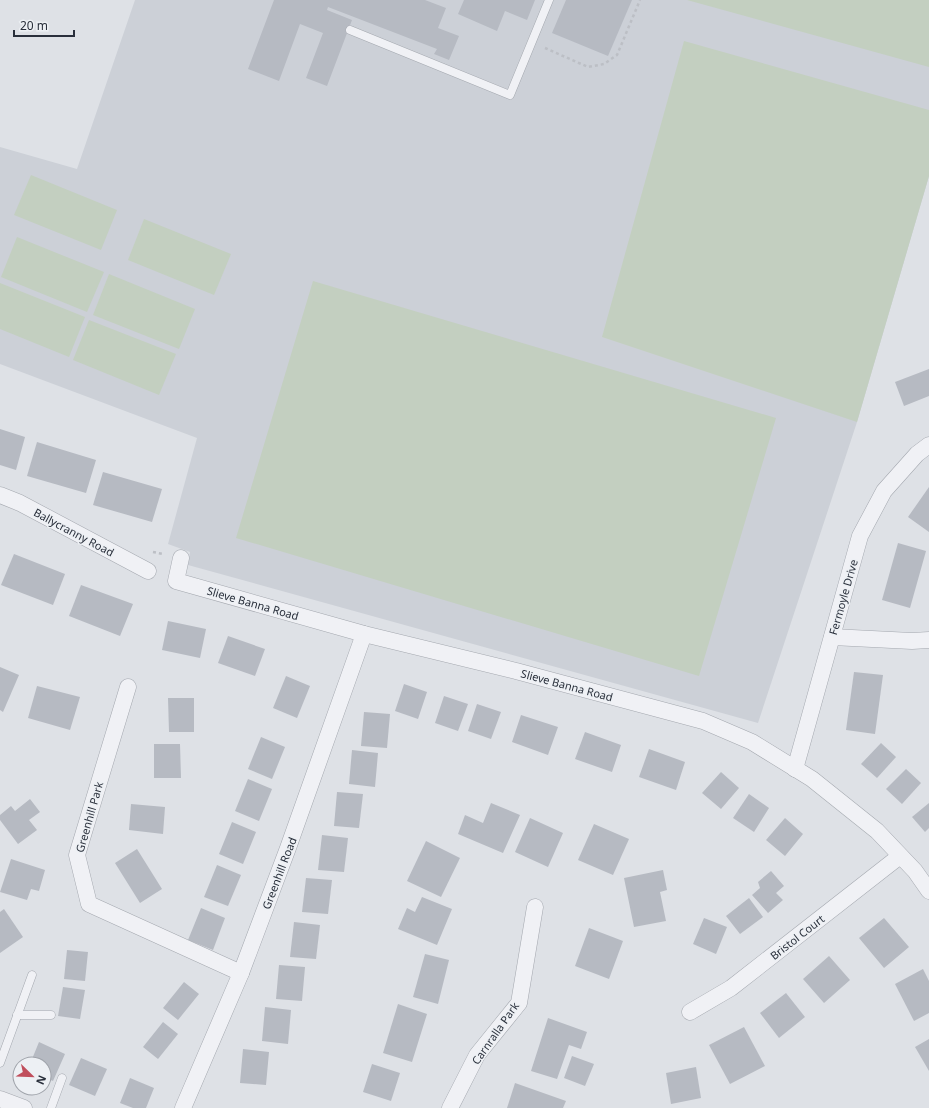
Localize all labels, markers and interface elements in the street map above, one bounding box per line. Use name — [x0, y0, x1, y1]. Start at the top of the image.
scale bar — [14, 12, 74, 38]
text: 20 m — [20, 17, 48, 34]
street label: Ballycranny Road — [31, 505, 117, 559]
street label: Fermoyle Drive — [825, 557, 861, 637]
street label: Slieve Banna Road — [205, 583, 301, 623]
street label: Slieve Banna Road — [519, 665, 615, 705]
street label: Greenhill Park — [72, 780, 106, 854]
street label: Greenhill Road — [258, 835, 300, 911]
street label: Bristol Court — [767, 911, 827, 963]
street label: Carnralla Park — [468, 999, 522, 1067]
north arrow — [12, 1056, 52, 1096]
text: N — [33, 1073, 50, 1087]

